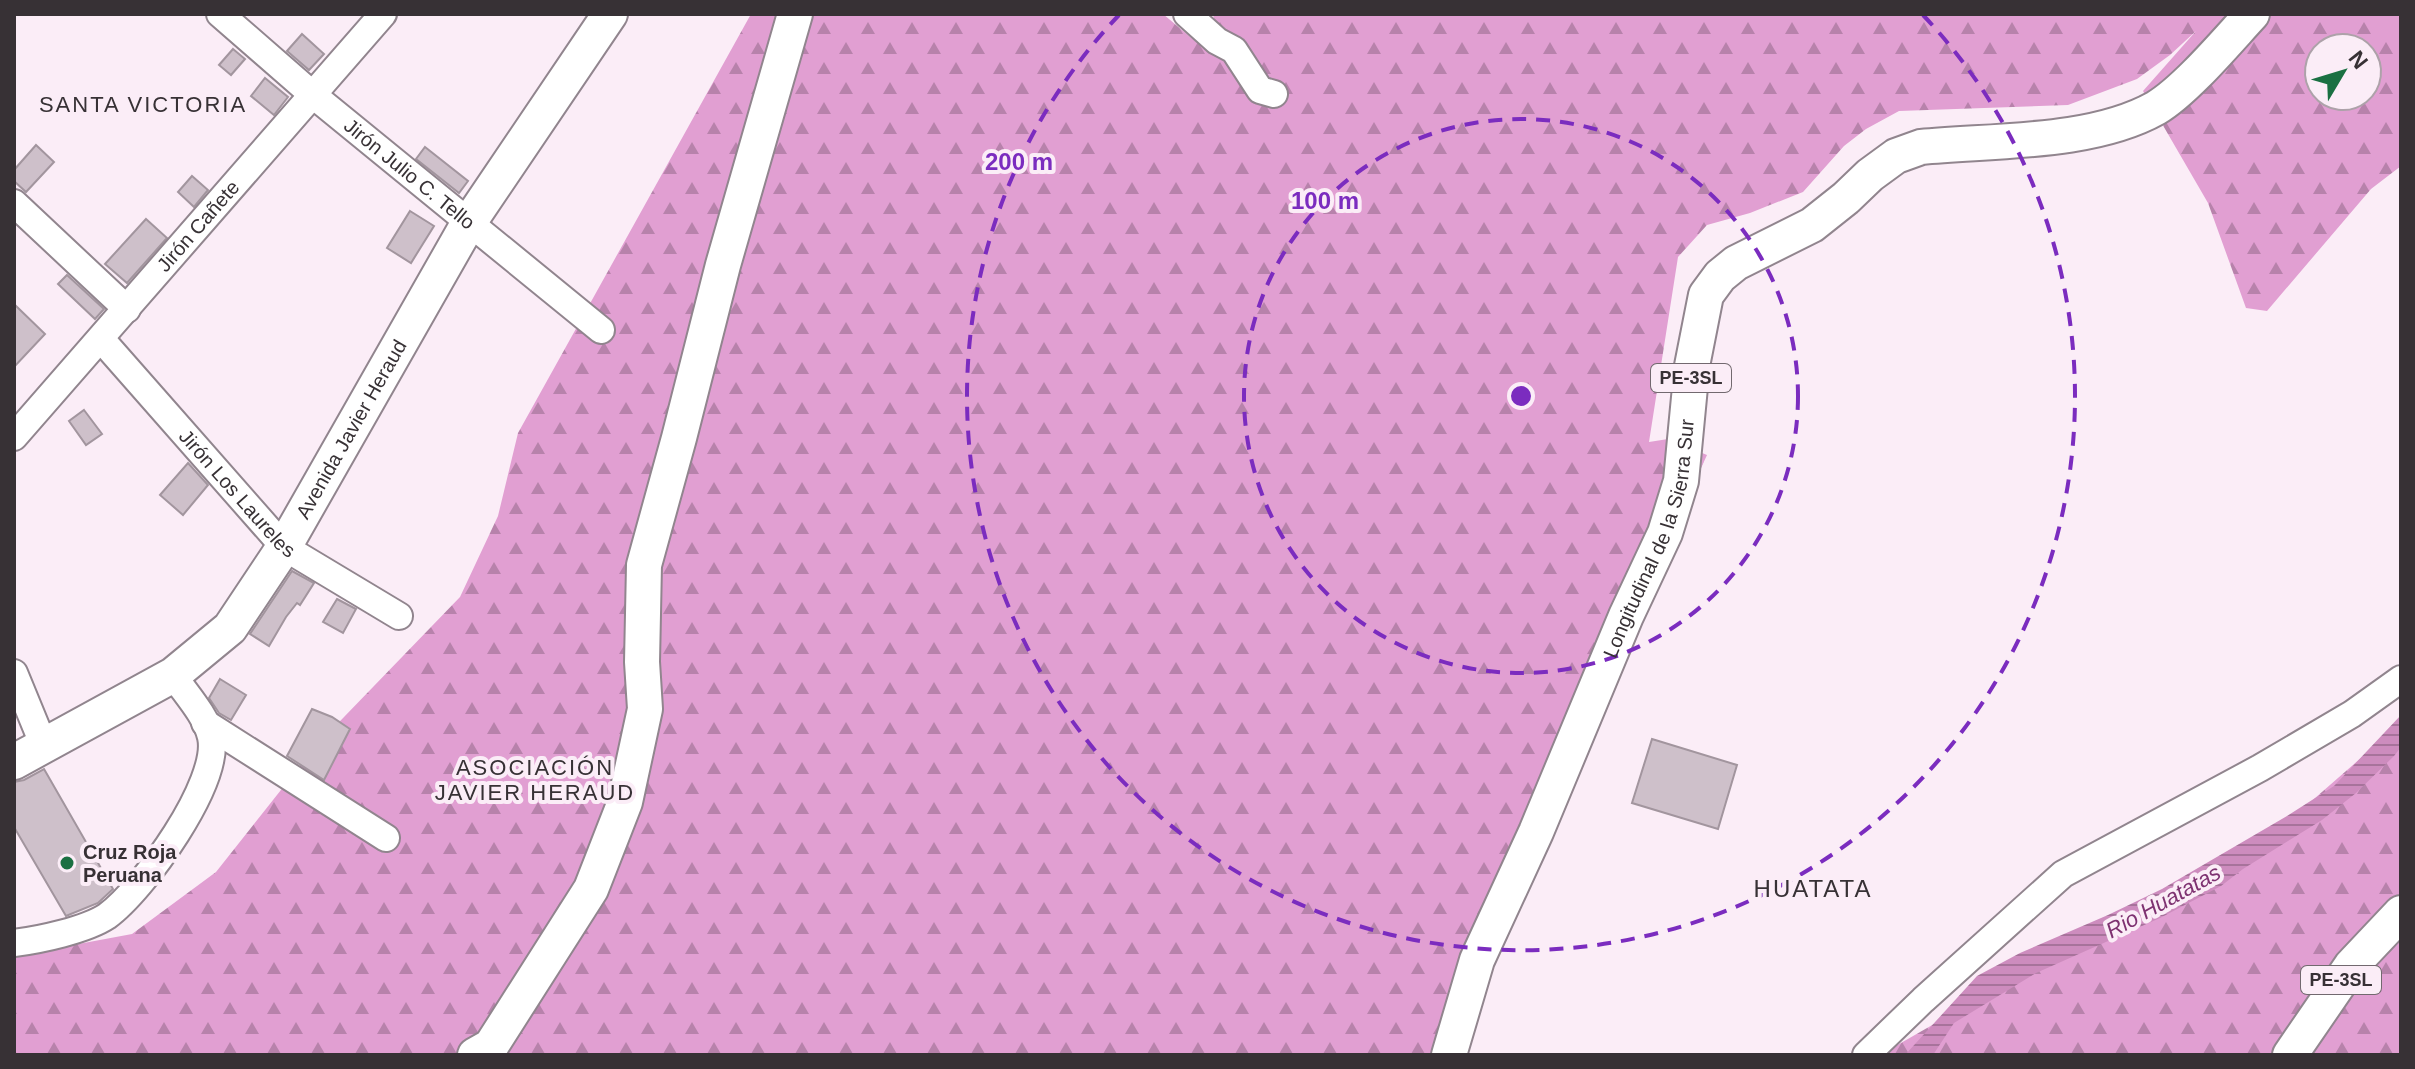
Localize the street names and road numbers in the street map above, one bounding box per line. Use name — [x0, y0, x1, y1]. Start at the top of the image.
street label: Jirón Julio C. Tello — [340, 114, 479, 234]
street label: Jirón Cañete — [152, 176, 244, 276]
street label: Avenida Javier Heraud — [292, 336, 411, 522]
road number: PE-3SL — [1651, 364, 1731, 392]
street label: Longitudinal de la Sierra Sur — [1599, 418, 1698, 661]
street label: Jirón Los Laureles — [175, 425, 299, 562]
road number: PE-3SL — [2301, 966, 2381, 994]

